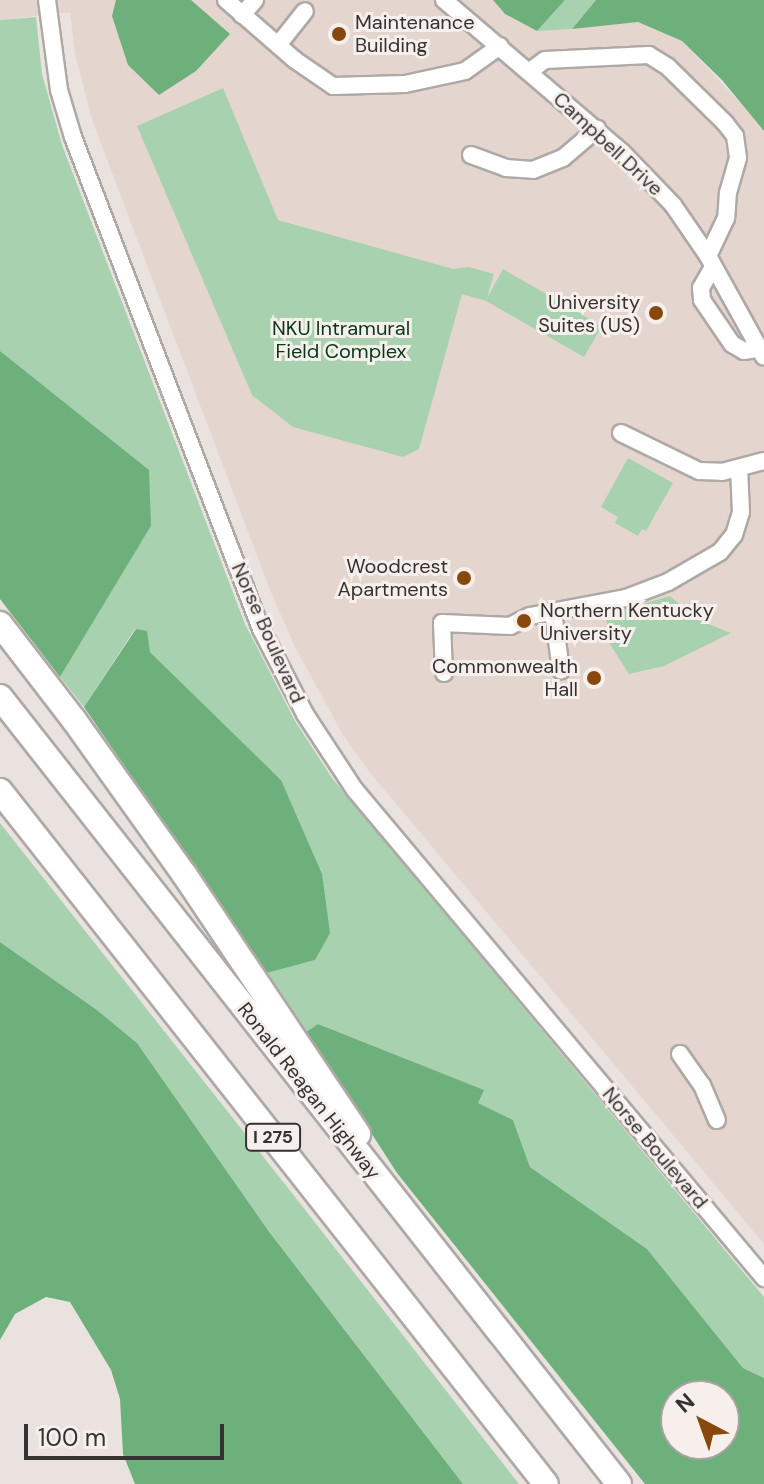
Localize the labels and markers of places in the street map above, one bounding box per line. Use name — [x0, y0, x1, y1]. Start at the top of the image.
place label: Maintenance Building — [355, 10, 475, 57]
marker: Maintenance Building — [330, 25, 348, 43]
place label: University Suites (US) — [538, 290, 640, 337]
marker: University Suites (US) — [647, 304, 665, 322]
place label: Woodcrest Apartments — [338, 554, 448, 601]
marker: Woodcrest Apartments — [455, 569, 473, 587]
place label: Northern Kentucky University — [540, 598, 714, 645]
marker: Northern Kentucky University — [515, 612, 533, 630]
place label: Commonwealth Hall — [432, 654, 578, 701]
marker: Commonwealth Hall — [585, 669, 603, 687]

